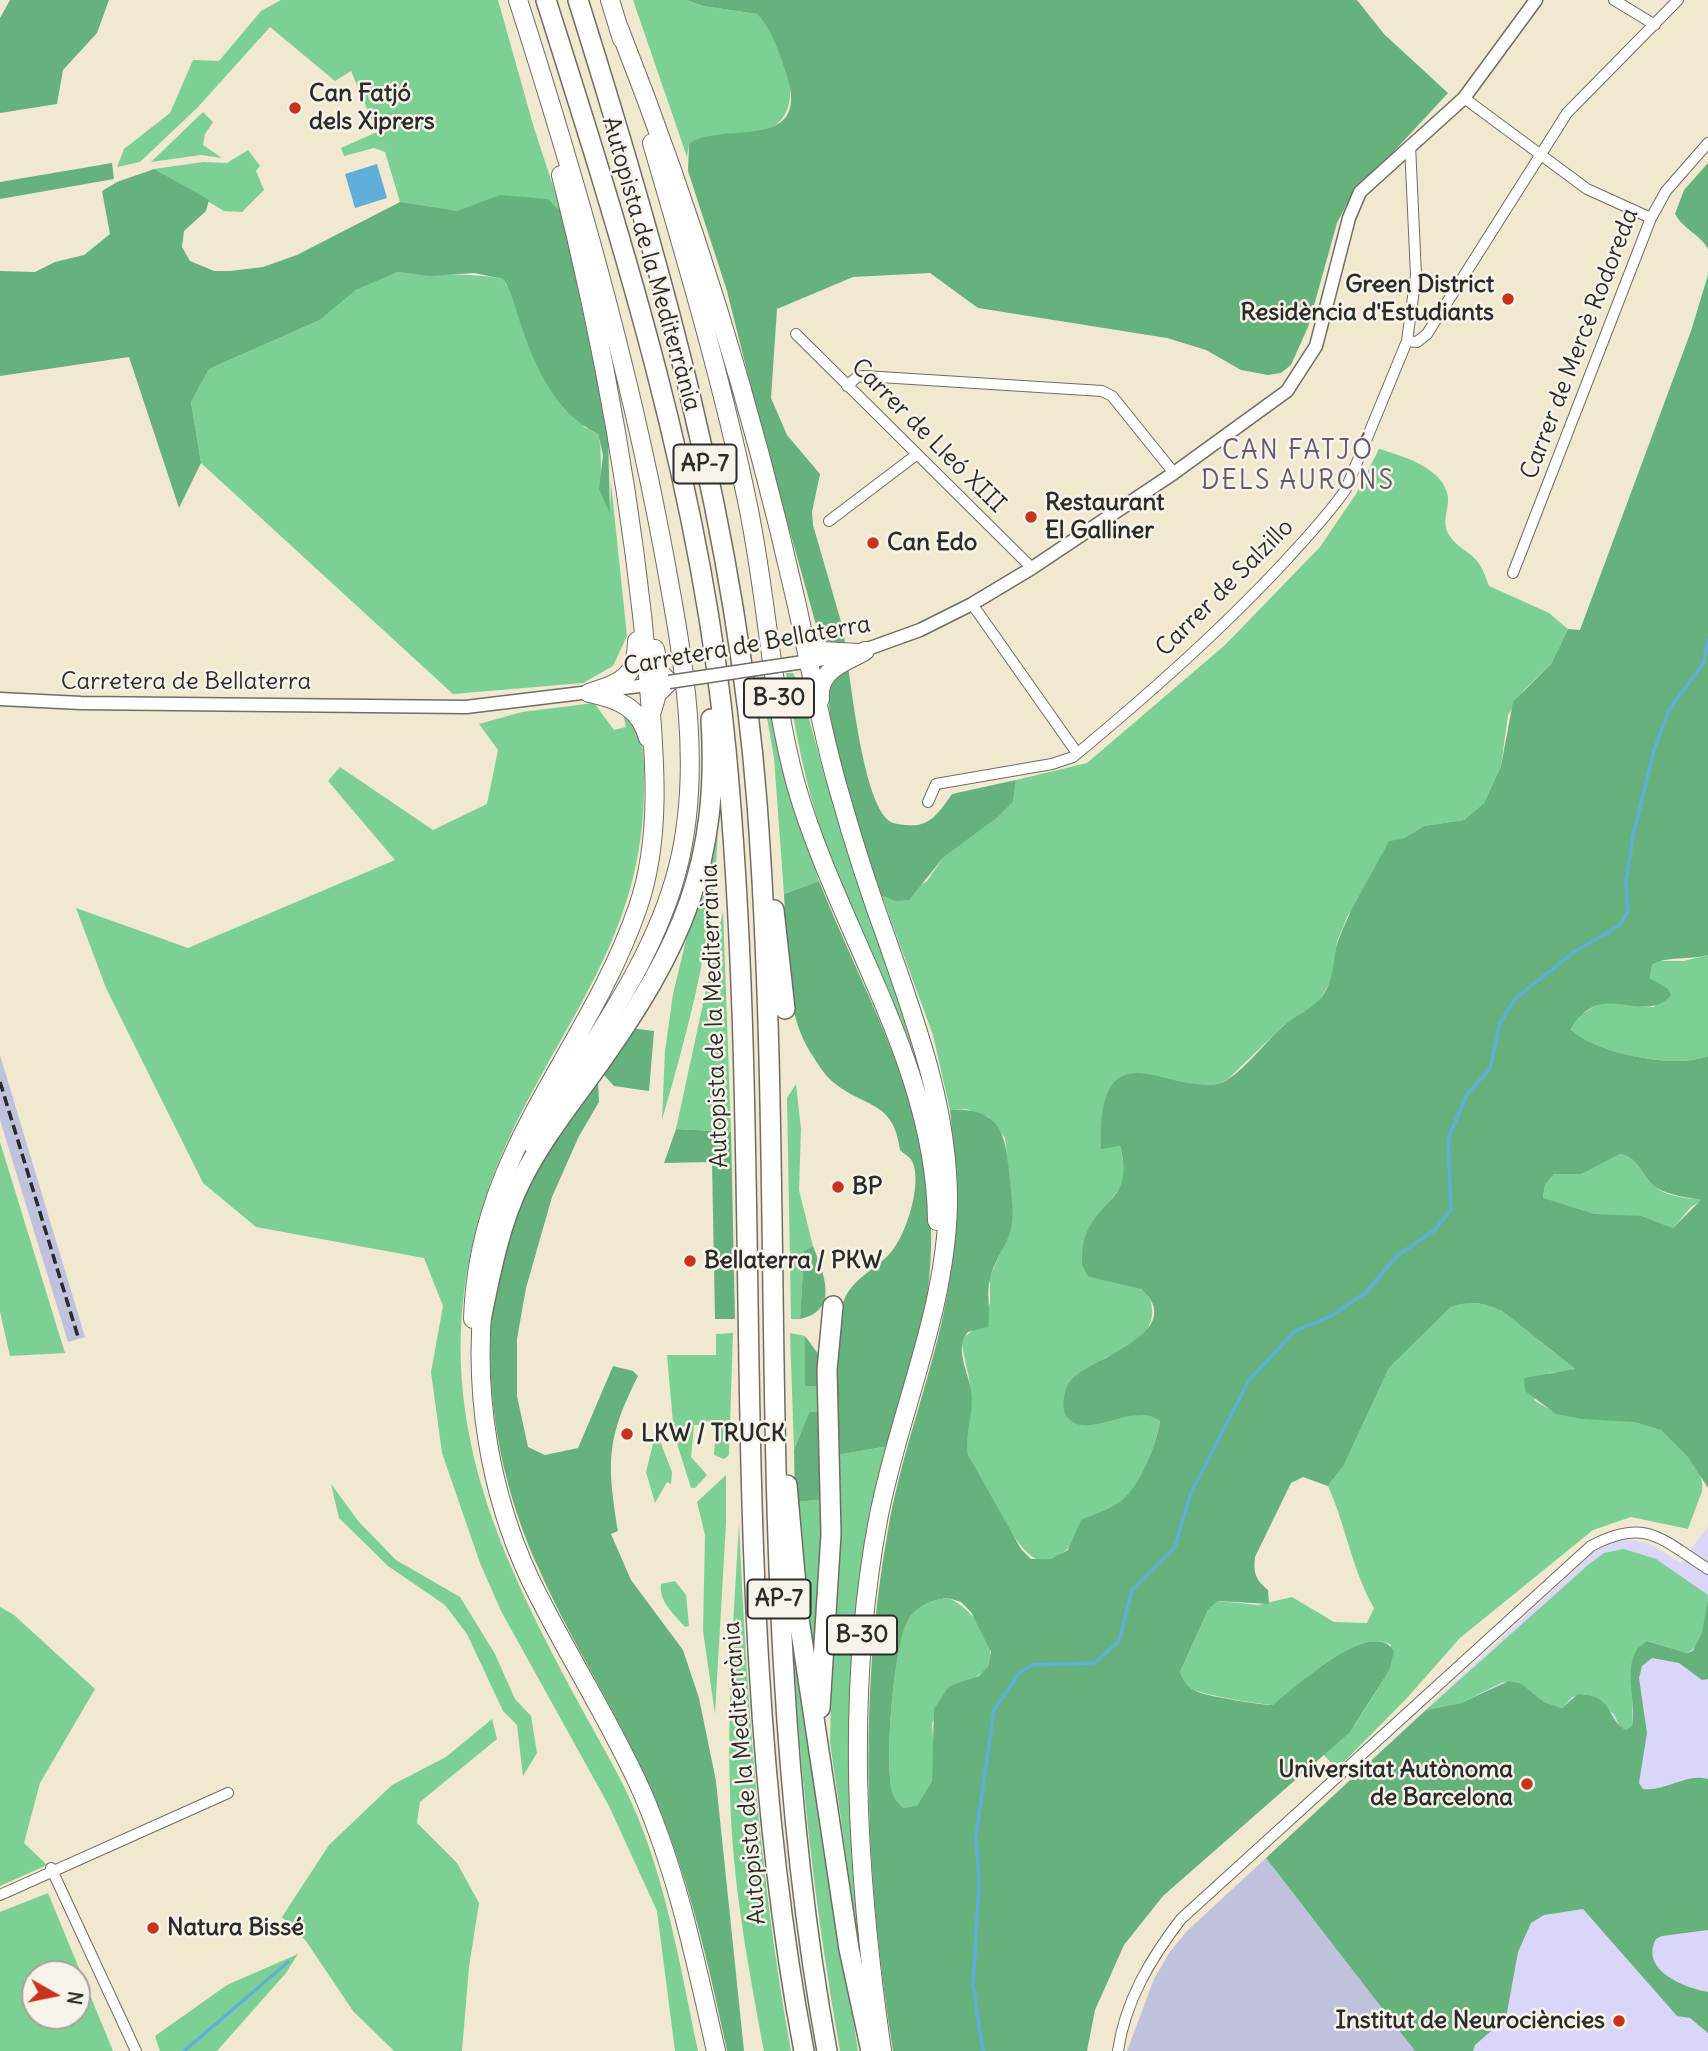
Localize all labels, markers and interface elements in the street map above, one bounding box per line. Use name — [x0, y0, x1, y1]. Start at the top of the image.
place label: Can Fatjó dels Xiprers — [309, 80, 435, 136]
marker: Can Fatjó dels Xiprers — [287, 100, 303, 116]
street label: Autopista de la Mediterrània — [595, 114, 707, 414]
street label: Carrer de Mercè Rodoreda — [1515, 205, 1645, 483]
place label: Green District Residència d'Estudiants — [1241, 271, 1494, 327]
marker: Green District Residència d'Estudiants — [1500, 291, 1516, 307]
street label: Carrer de Lleó XIII — [845, 353, 1011, 519]
district label: CAN FATJÓ DELS AURONS — [1202, 436, 1394, 498]
road number: AP-7 — [674, 445, 736, 484]
place label: Restaurant El Galliner — [1045, 489, 1164, 545]
marker: Restaurant El Galliner — [1023, 509, 1039, 525]
street label: Carrer de Salzillo — [1150, 513, 1300, 663]
place label: Can Edo — [887, 529, 977, 557]
marker: Can Edo — [865, 535, 881, 551]
street label: Carretera de Bellaterra — [621, 610, 873, 682]
street label: Carretera de Bellaterra — [61, 668, 311, 696]
road number: B-30 — [744, 678, 814, 718]
street label: Autopista de la Mediterrània — [695, 863, 735, 1169]
place label: BP — [852, 1173, 882, 1201]
marker: BP — [830, 1179, 846, 1195]
place label: Bellaterra / PKW — [704, 1247, 882, 1275]
marker: Bellaterra / PKW — [682, 1253, 698, 1269]
place label: LKW / TRUCK — [641, 1420, 786, 1448]
marker: LKW / TRUCK — [619, 1426, 635, 1442]
road number: AP-7 — [748, 1580, 810, 1618]
road number: B-30 — [827, 1616, 897, 1654]
street label: Autopista de la Mediterrània — [717, 1620, 773, 1926]
place label: Universitat Autònoma de Barcelona — [1278, 1756, 1513, 1812]
marker: Universitat Autònoma de Barcelona — [1519, 1776, 1535, 1792]
place label: Natura Bissé — [167, 1914, 304, 1942]
marker: Natura Bissé — [145, 1920, 161, 1936]
north arrow — [21, 1960, 91, 2030]
text: N — [62, 1990, 88, 2006]
place label: Institut de Neurociències — [1336, 2007, 1605, 2035]
marker: Institut de Neurociències — [1611, 2013, 1627, 2029]

